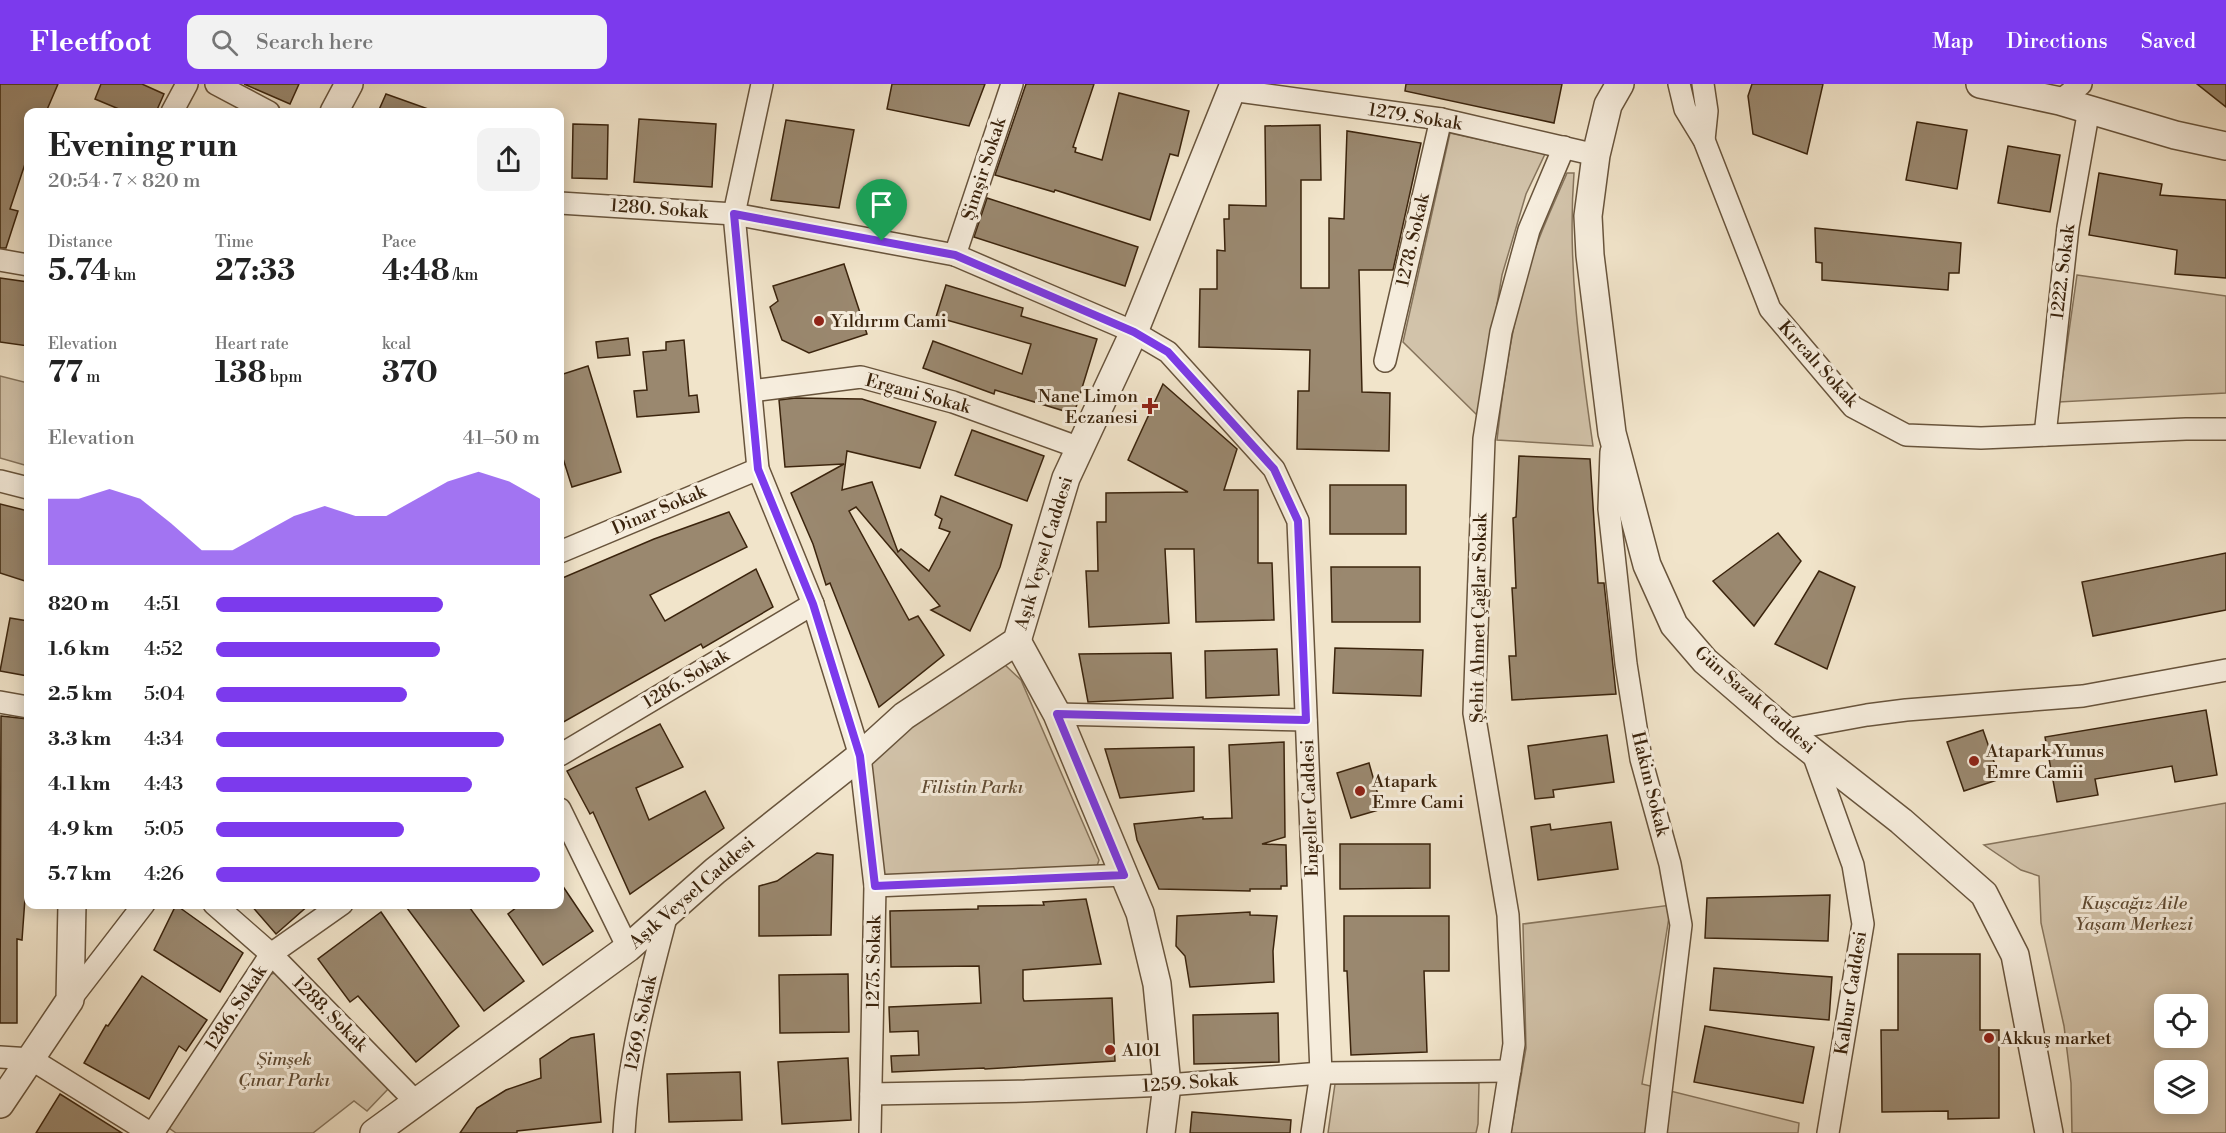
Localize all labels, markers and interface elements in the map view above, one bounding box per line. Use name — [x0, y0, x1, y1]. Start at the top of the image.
search box — [187, 15, 607, 69]
text: Fleetfoot — [30, 25, 151, 60]
icon: search — [208, 26, 241, 59]
text: Search here — [256, 29, 373, 56]
text: Map — [1932, 29, 1974, 55]
text: Directions — [2007, 29, 2108, 55]
text: Saved — [2141, 29, 2196, 55]
street label: 1279. Sokak — [1366, 98, 1465, 136]
street label: Şimşir Sokak — [957, 113, 1012, 223]
text: Evening run — [48, 126, 237, 167]
button: share — [477, 128, 540, 191]
text: 20:54 · 7 × 820 m — [48, 169, 201, 194]
pin — [856, 179, 907, 241]
icon: arrive — [865, 188, 898, 221]
street label: 1278. Sokak — [1391, 190, 1435, 289]
street label: 1280. Sokak — [609, 194, 710, 224]
street label: 1222. Sokak — [2046, 222, 2080, 321]
text: Distance — [48, 232, 113, 252]
text: Time — [215, 232, 254, 252]
text: Pace — [382, 232, 416, 252]
text: 5.74 — [48, 252, 111, 290]
text: 27:33 — [215, 252, 295, 290]
text: 4:48 — [382, 252, 450, 290]
text: km — [111, 265, 136, 285]
text: /km — [450, 265, 478, 285]
place label: Yıldırım Cami — [830, 310, 947, 333]
marker: Yıldırım Cami — [812, 314, 826, 328]
street label: Kırcalı Sokak — [1773, 316, 1864, 413]
text: Elevation — [48, 334, 117, 354]
text: Heart rate — [215, 334, 289, 354]
text: kcal — [382, 334, 411, 354]
text: 77 — [48, 354, 83, 392]
text: 138 — [215, 354, 267, 392]
text: 370 — [382, 354, 438, 392]
text: m — [83, 367, 100, 387]
text: bpm — [267, 367, 302, 387]
street label: Ergani Sokak — [863, 369, 975, 419]
place label: Nane Limon Eczanesi — [1038, 385, 1138, 429]
marker: Nane Limon Eczanesi — [1143, 399, 1157, 413]
text: Elevation — [48, 426, 135, 451]
text: 41–50 m — [463, 426, 540, 451]
street label: Aşık Veysel Caddesi — [1009, 473, 1078, 633]
street label: Dinar Sokak — [608, 479, 711, 540]
street label: Şehit Ahmet Çağlar Sokak — [1466, 511, 1492, 723]
text: 820 m — [48, 592, 109, 617]
text: 4:51 — [144, 592, 180, 617]
text: 1.6 km — [48, 637, 110, 662]
text: 4:52 — [144, 637, 183, 662]
street label: Gün Sazak Caddesi — [1690, 641, 1820, 759]
street label: 1286. Sokak — [638, 643, 735, 714]
text: 2.5 km — [48, 682, 112, 707]
text: 5:04 — [144, 682, 185, 707]
text: 3.3 km — [48, 727, 111, 752]
text: 4:34 — [144, 727, 184, 752]
street label: Hakim Sokak — [1626, 729, 1675, 840]
street label: Engeller Caddesi — [1296, 739, 1324, 877]
place label: Atapark Yunus Emre Camii — [1985, 740, 2104, 784]
marker: Atapark Yunus Emre Camii — [1967, 754, 1981, 768]
place label: Atapark Emre Cami — [1371, 770, 1464, 814]
text: 4.1 km — [48, 772, 110, 797]
text: 4:43 — [144, 772, 183, 797]
park label: Filistin Parkı — [921, 776, 1024, 799]
marker: Atapark Emre Cami — [1353, 784, 1367, 798]
text: 4.9 km — [48, 817, 113, 842]
text: 5:05 — [144, 817, 184, 842]
street label: Aşık Veysel Caddesi — [624, 832, 760, 955]
text: 5.7 km — [48, 862, 111, 887]
text: 4:26 — [144, 862, 184, 887]
park label: Kuşcağız Aile Yaşam Merkezi — [2075, 892, 2193, 936]
street label: 1275. Sokak — [862, 913, 886, 1009]
street label: Kalbur Caddesi — [1830, 929, 1872, 1057]
street label: 1286. Sokak — [200, 960, 273, 1055]
street label: 1288. Sokak — [288, 972, 374, 1058]
street label: 1269. Sokak — [620, 972, 663, 1073]
map controls — [2154, 994, 2208, 1114]
button: locate — [2154, 994, 2208, 1048]
place label: Akkuş market — [2000, 1027, 2112, 1050]
marker: Akkuş market — [1982, 1031, 1996, 1045]
place label: A101 — [1121, 1039, 1161, 1062]
marker: A101 — [1103, 1043, 1117, 1057]
park label: Şimşek Çınar Parkı — [238, 1048, 330, 1092]
button: layers — [2154, 1060, 2208, 1114]
street label: 1259. Sokak — [1141, 1068, 1240, 1098]

